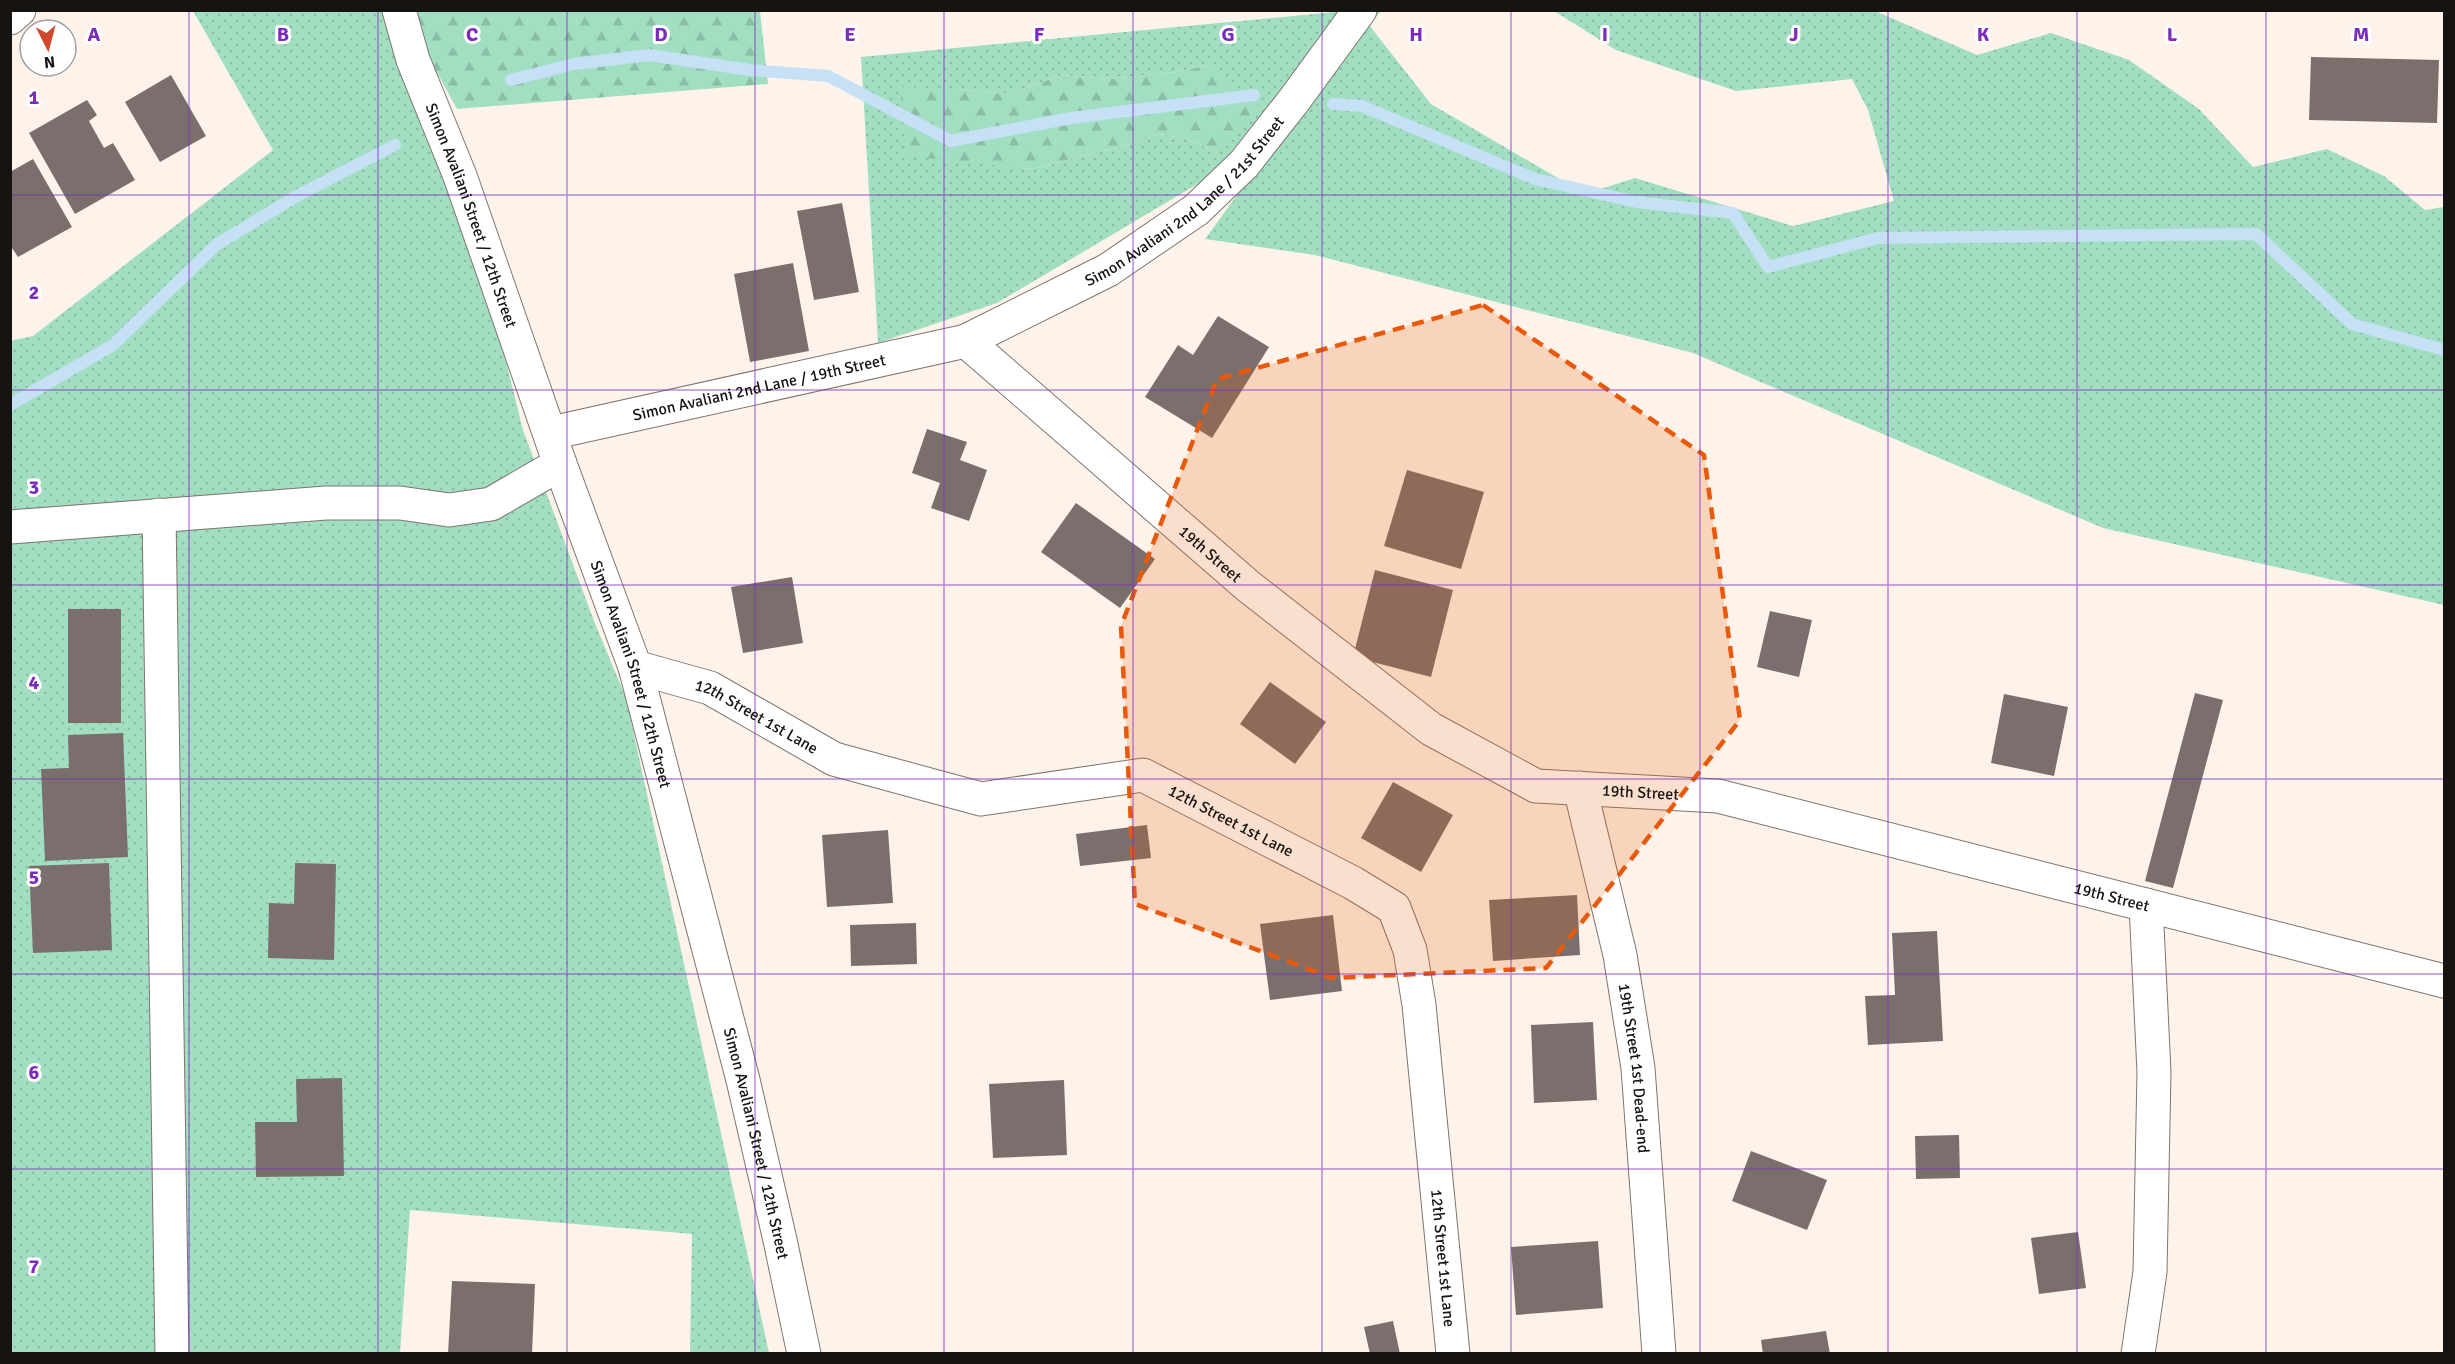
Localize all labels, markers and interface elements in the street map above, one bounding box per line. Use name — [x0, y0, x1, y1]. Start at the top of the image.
north arrow — [18, 18, 78, 78]
text: A — [88, 22, 101, 47]
text: B — [277, 22, 289, 47]
text: C — [466, 22, 478, 47]
text: D — [654, 22, 668, 47]
text: E — [844, 22, 856, 47]
text: F — [1034, 22, 1045, 47]
text: G — [1221, 22, 1235, 47]
text: H — [1409, 22, 1423, 47]
text: I — [1602, 22, 1608, 47]
text: J — [1789, 22, 1799, 47]
text: K — [1977, 22, 1990, 47]
text: L — [2167, 22, 2178, 47]
text: M — [2353, 22, 2369, 47]
text: N — [43, 51, 56, 72]
text: 1 — [29, 85, 40, 110]
street label: Simon Avaliani Street / 12th Street — [421, 100, 521, 331]
street label: Simon Avaliani 2nd Lane / 21st Street — [1081, 112, 1289, 291]
text: 2 — [29, 280, 39, 305]
street label: Simon Avaliani 2nd Lane / 19th Street — [631, 350, 888, 426]
text: 3 — [29, 475, 39, 500]
street label: 19th Street — [1174, 521, 1246, 587]
street label: Simon Avaliani Street / 12th Street — [585, 558, 675, 791]
text: 4 — [29, 670, 40, 695]
street label: 12th Street 1st Lane — [693, 675, 821, 759]
street label: 12th Street 1st Lane — [1165, 781, 1297, 862]
street label: 19th Street — [1602, 781, 1680, 805]
text: 5 — [29, 865, 39, 890]
street label: 19th Street — [2072, 878, 2152, 917]
street label: 19th Street 1st Dead-end — [1614, 982, 1653, 1154]
street label: Simon Avaliani Street / 12th Street — [719, 1025, 793, 1262]
text: 6 — [29, 1060, 40, 1085]
street label: 12th Street 1st Lane — [1426, 1188, 1459, 1328]
text: 7 — [29, 1254, 40, 1279]

